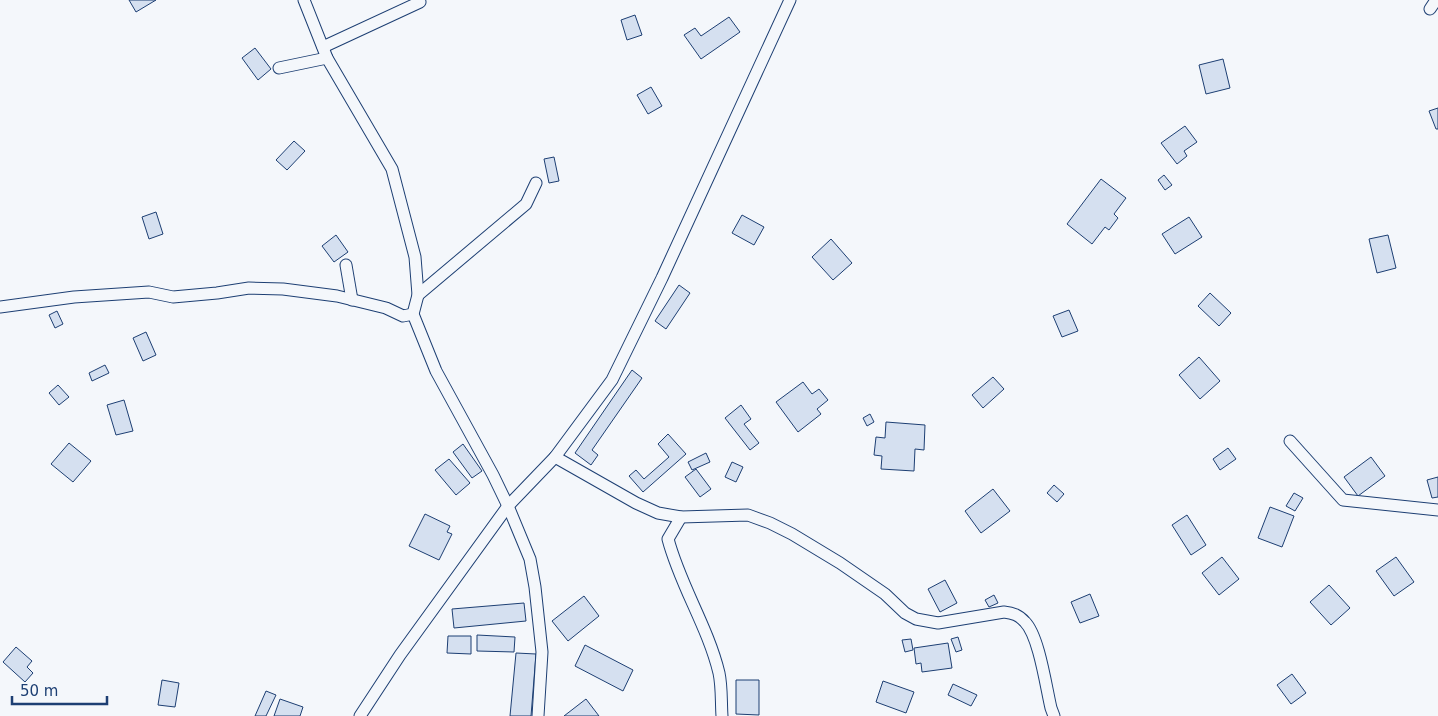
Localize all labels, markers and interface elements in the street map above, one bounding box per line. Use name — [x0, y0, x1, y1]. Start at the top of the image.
scale bar — [12, 674, 108, 706]
text: 50 m — [20, 682, 58, 700]

